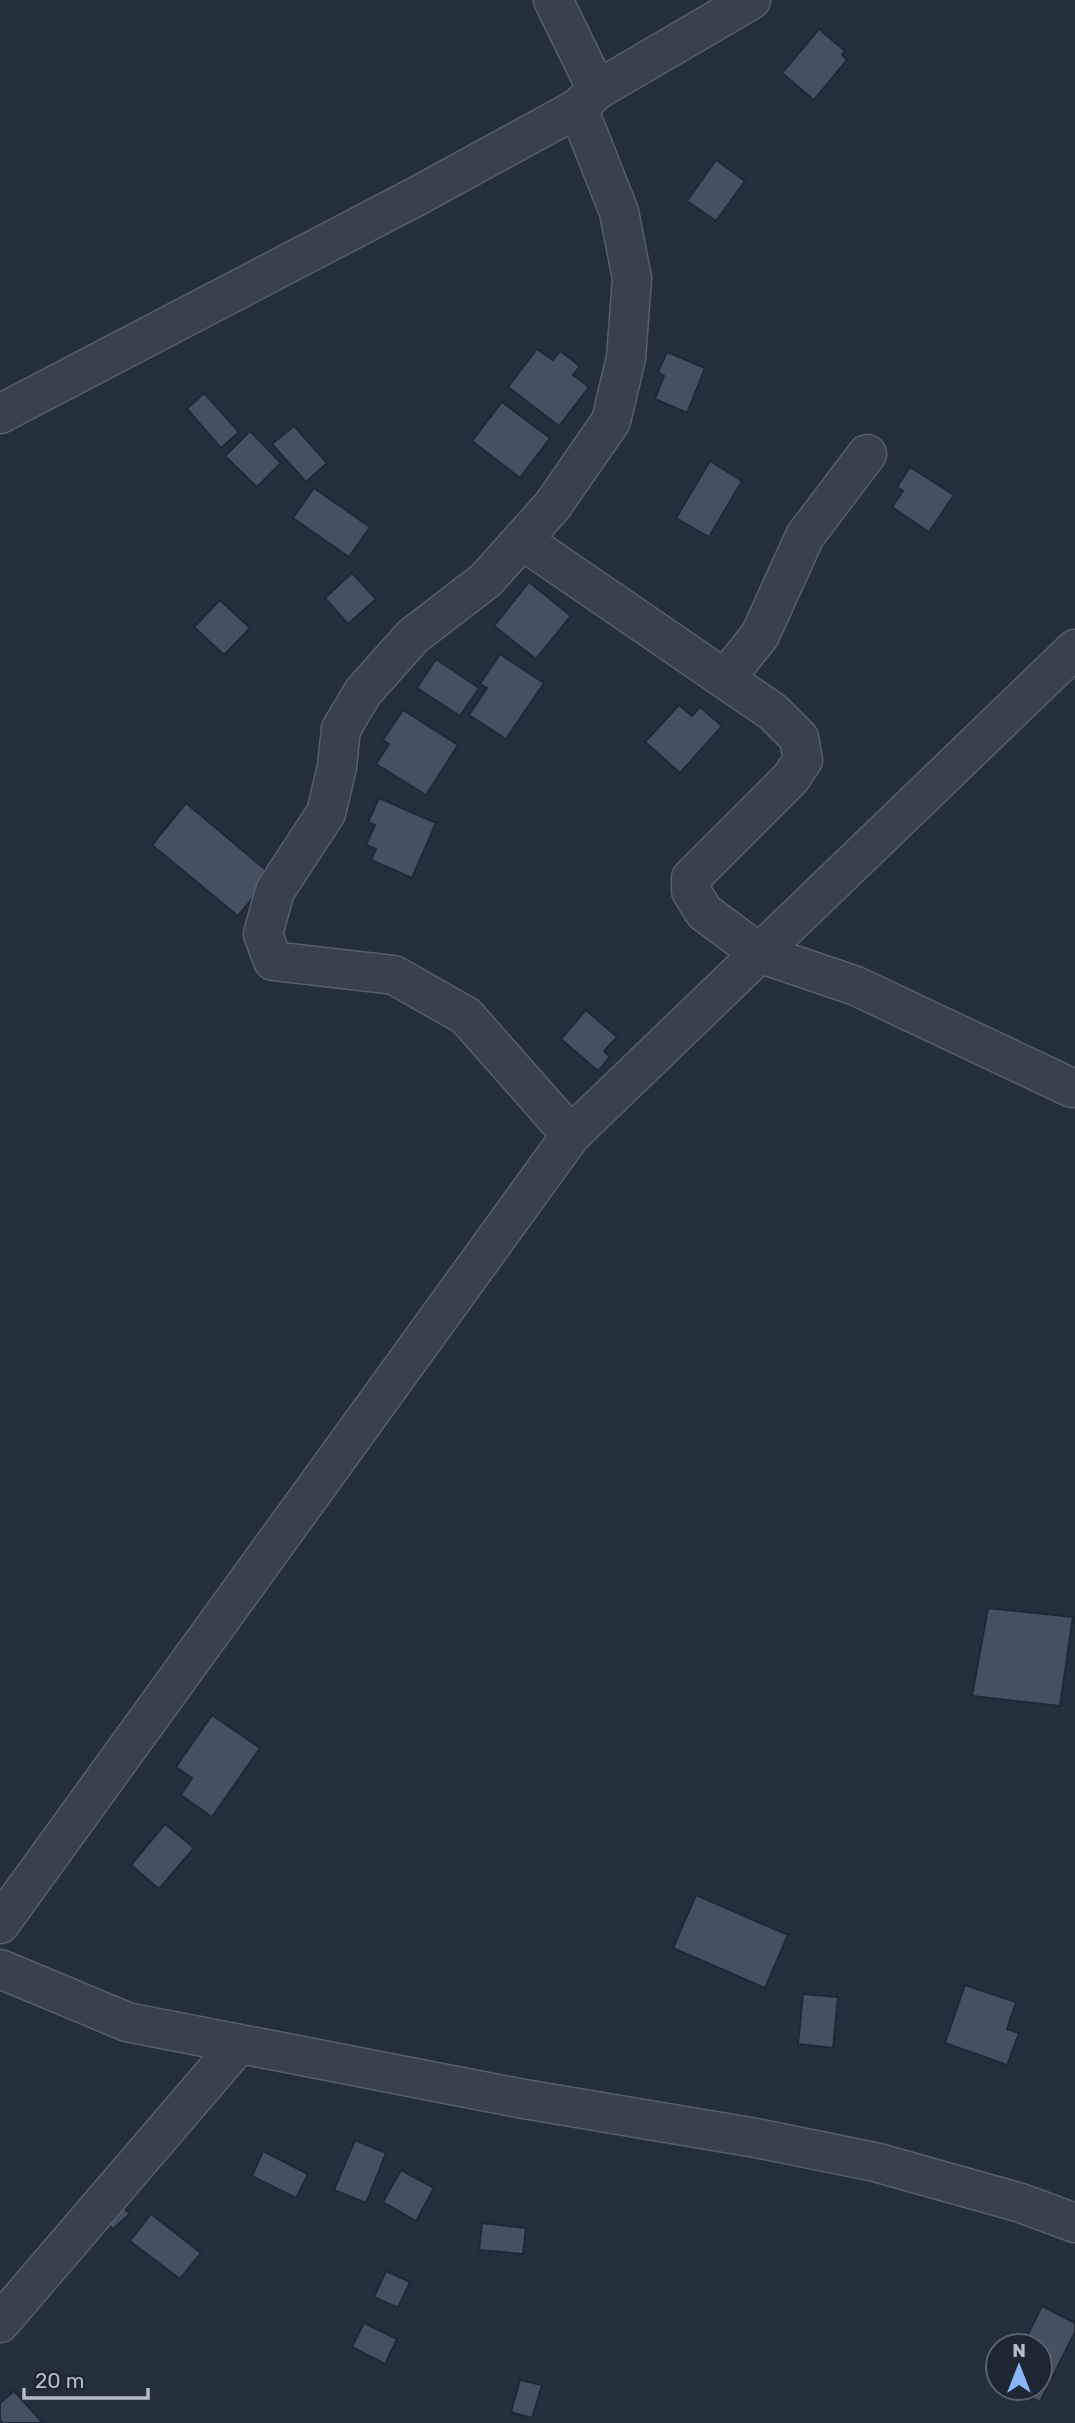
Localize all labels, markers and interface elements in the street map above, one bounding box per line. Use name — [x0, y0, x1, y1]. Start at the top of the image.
north arrow — [984, 2332, 1054, 2402]
text: N — [1012, 2339, 1026, 2362]
scale bar — [24, 2356, 149, 2400]
text: 20 m — [35, 2368, 84, 2393]

